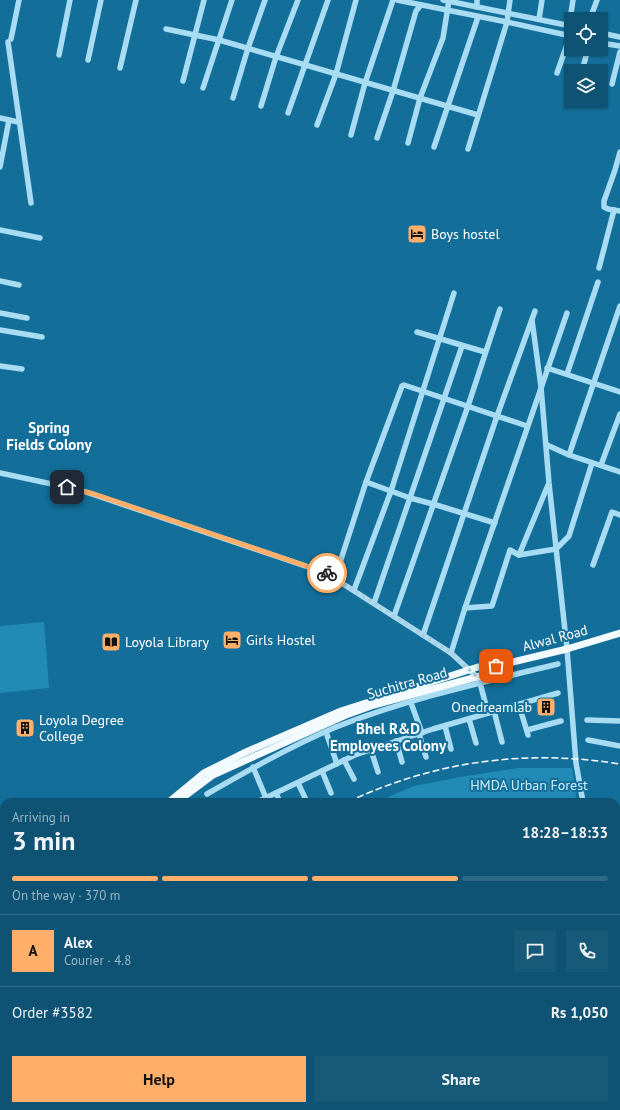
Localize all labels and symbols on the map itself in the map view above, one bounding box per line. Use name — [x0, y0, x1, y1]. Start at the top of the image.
hotel icon: Boys hostel — [406, 223, 428, 245]
place label: Boys hostel — [431, 225, 500, 243]
district label: Spring Fields Colony — [6, 418, 93, 454]
pin — [50, 470, 84, 504]
courier — [307, 553, 347, 593]
street label: Alwal Road — [520, 621, 590, 655]
hotel icon: Girls Hostel — [221, 629, 243, 651]
library icon: Loyola Library — [100, 631, 122, 653]
place label: Girls Hostel — [246, 631, 315, 649]
place label: Loyola Library — [125, 633, 209, 651]
pin — [479, 649, 513, 683]
street label: Suchitra Road — [365, 663, 449, 703]
building icon: Onedreamlab — [535, 696, 557, 718]
place label: Onedreamlab — [451, 698, 532, 716]
place label: Loyola Degree College — [39, 711, 124, 745]
building icon: Loyola Degree College — [14, 717, 36, 739]
district label: Bhel R&D Employees Colony — [330, 719, 447, 755]
park label: HMDA Urban Forest — [470, 776, 588, 794]

